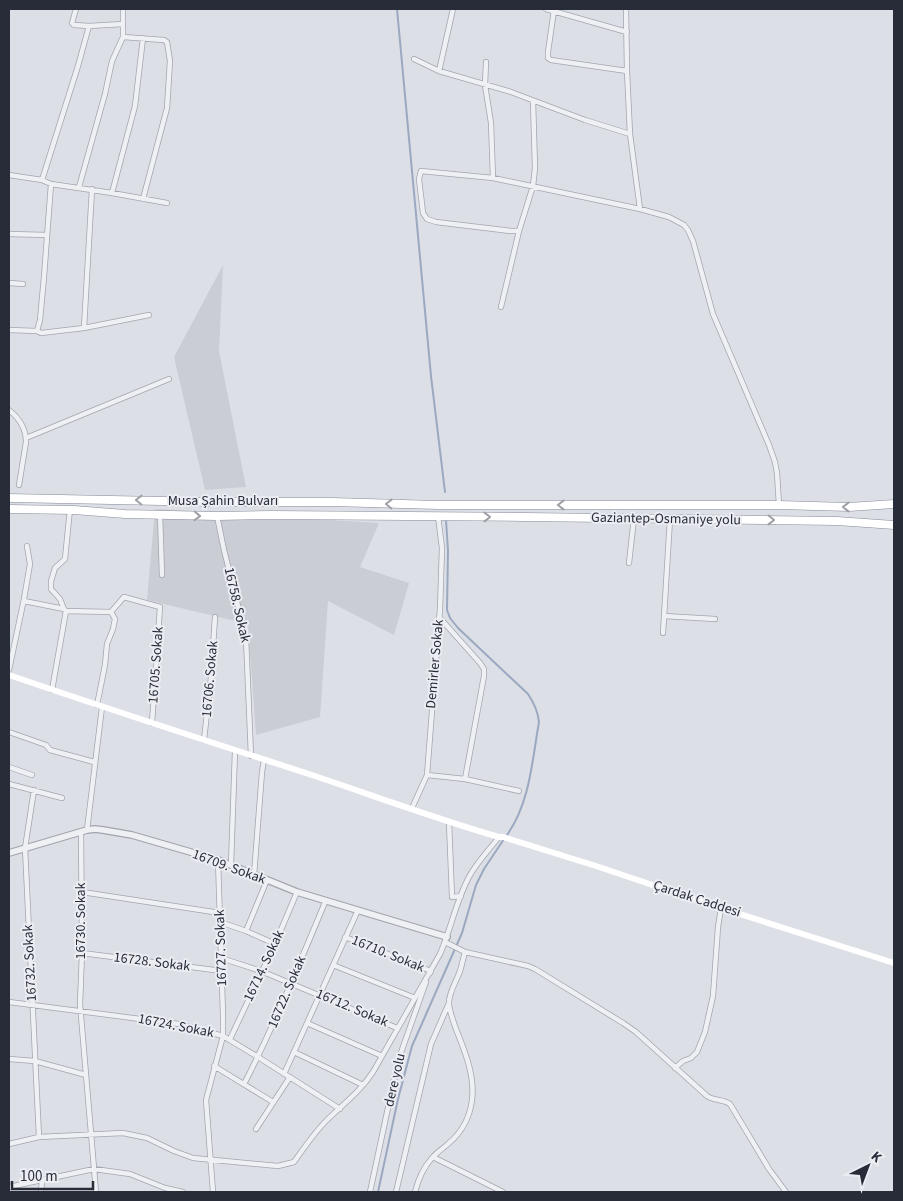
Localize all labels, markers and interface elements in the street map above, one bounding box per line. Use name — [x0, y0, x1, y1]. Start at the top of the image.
street label: Musa Şahin Bulvarı — [168, 491, 278, 511]
one-way arrow — [135, 495, 143, 506]
one-way arrow — [385, 499, 393, 509]
one-way arrow — [556, 500, 564, 510]
one-way arrow — [841, 502, 849, 512]
street label: Gaziantep-Osmaniye yolu — [591, 508, 741, 530]
one-way arrow — [194, 510, 202, 521]
one-way arrow — [483, 512, 491, 522]
one-way arrow — [768, 515, 776, 525]
street label: 16758. Sokak — [219, 565, 255, 645]
street label: Demirler Sokak — [421, 618, 449, 709]
street label: 16705. Sokak — [143, 626, 169, 704]
street label: 16706. Sokak — [197, 640, 223, 718]
street label: 16709. Sokak — [189, 844, 269, 890]
street label: Çardak Caddesi — [651, 875, 743, 923]
street label: 16730. Sokak — [71, 882, 91, 959]
street label: 16727. Sokak — [210, 909, 232, 987]
street label: 16732. Sokak — [18, 924, 42, 1002]
street label: 16714. Sokak — [239, 927, 289, 1005]
street label: 16710. Sokak — [349, 930, 427, 978]
street label: 16728. Sokak — [113, 947, 191, 977]
street label: 16722. Sokak — [263, 953, 311, 1031]
street label: 16712. Sokak — [313, 984, 391, 1032]
street label: 16724. Sokak — [136, 1009, 216, 1043]
street label: dere yolu — [379, 1051, 411, 1109]
north arrow — [843, 1141, 893, 1191]
text: K — [866, 1147, 886, 1168]
scale bar — [12, 1158, 94, 1190]
text: 100 m — [20, 1166, 58, 1187]

